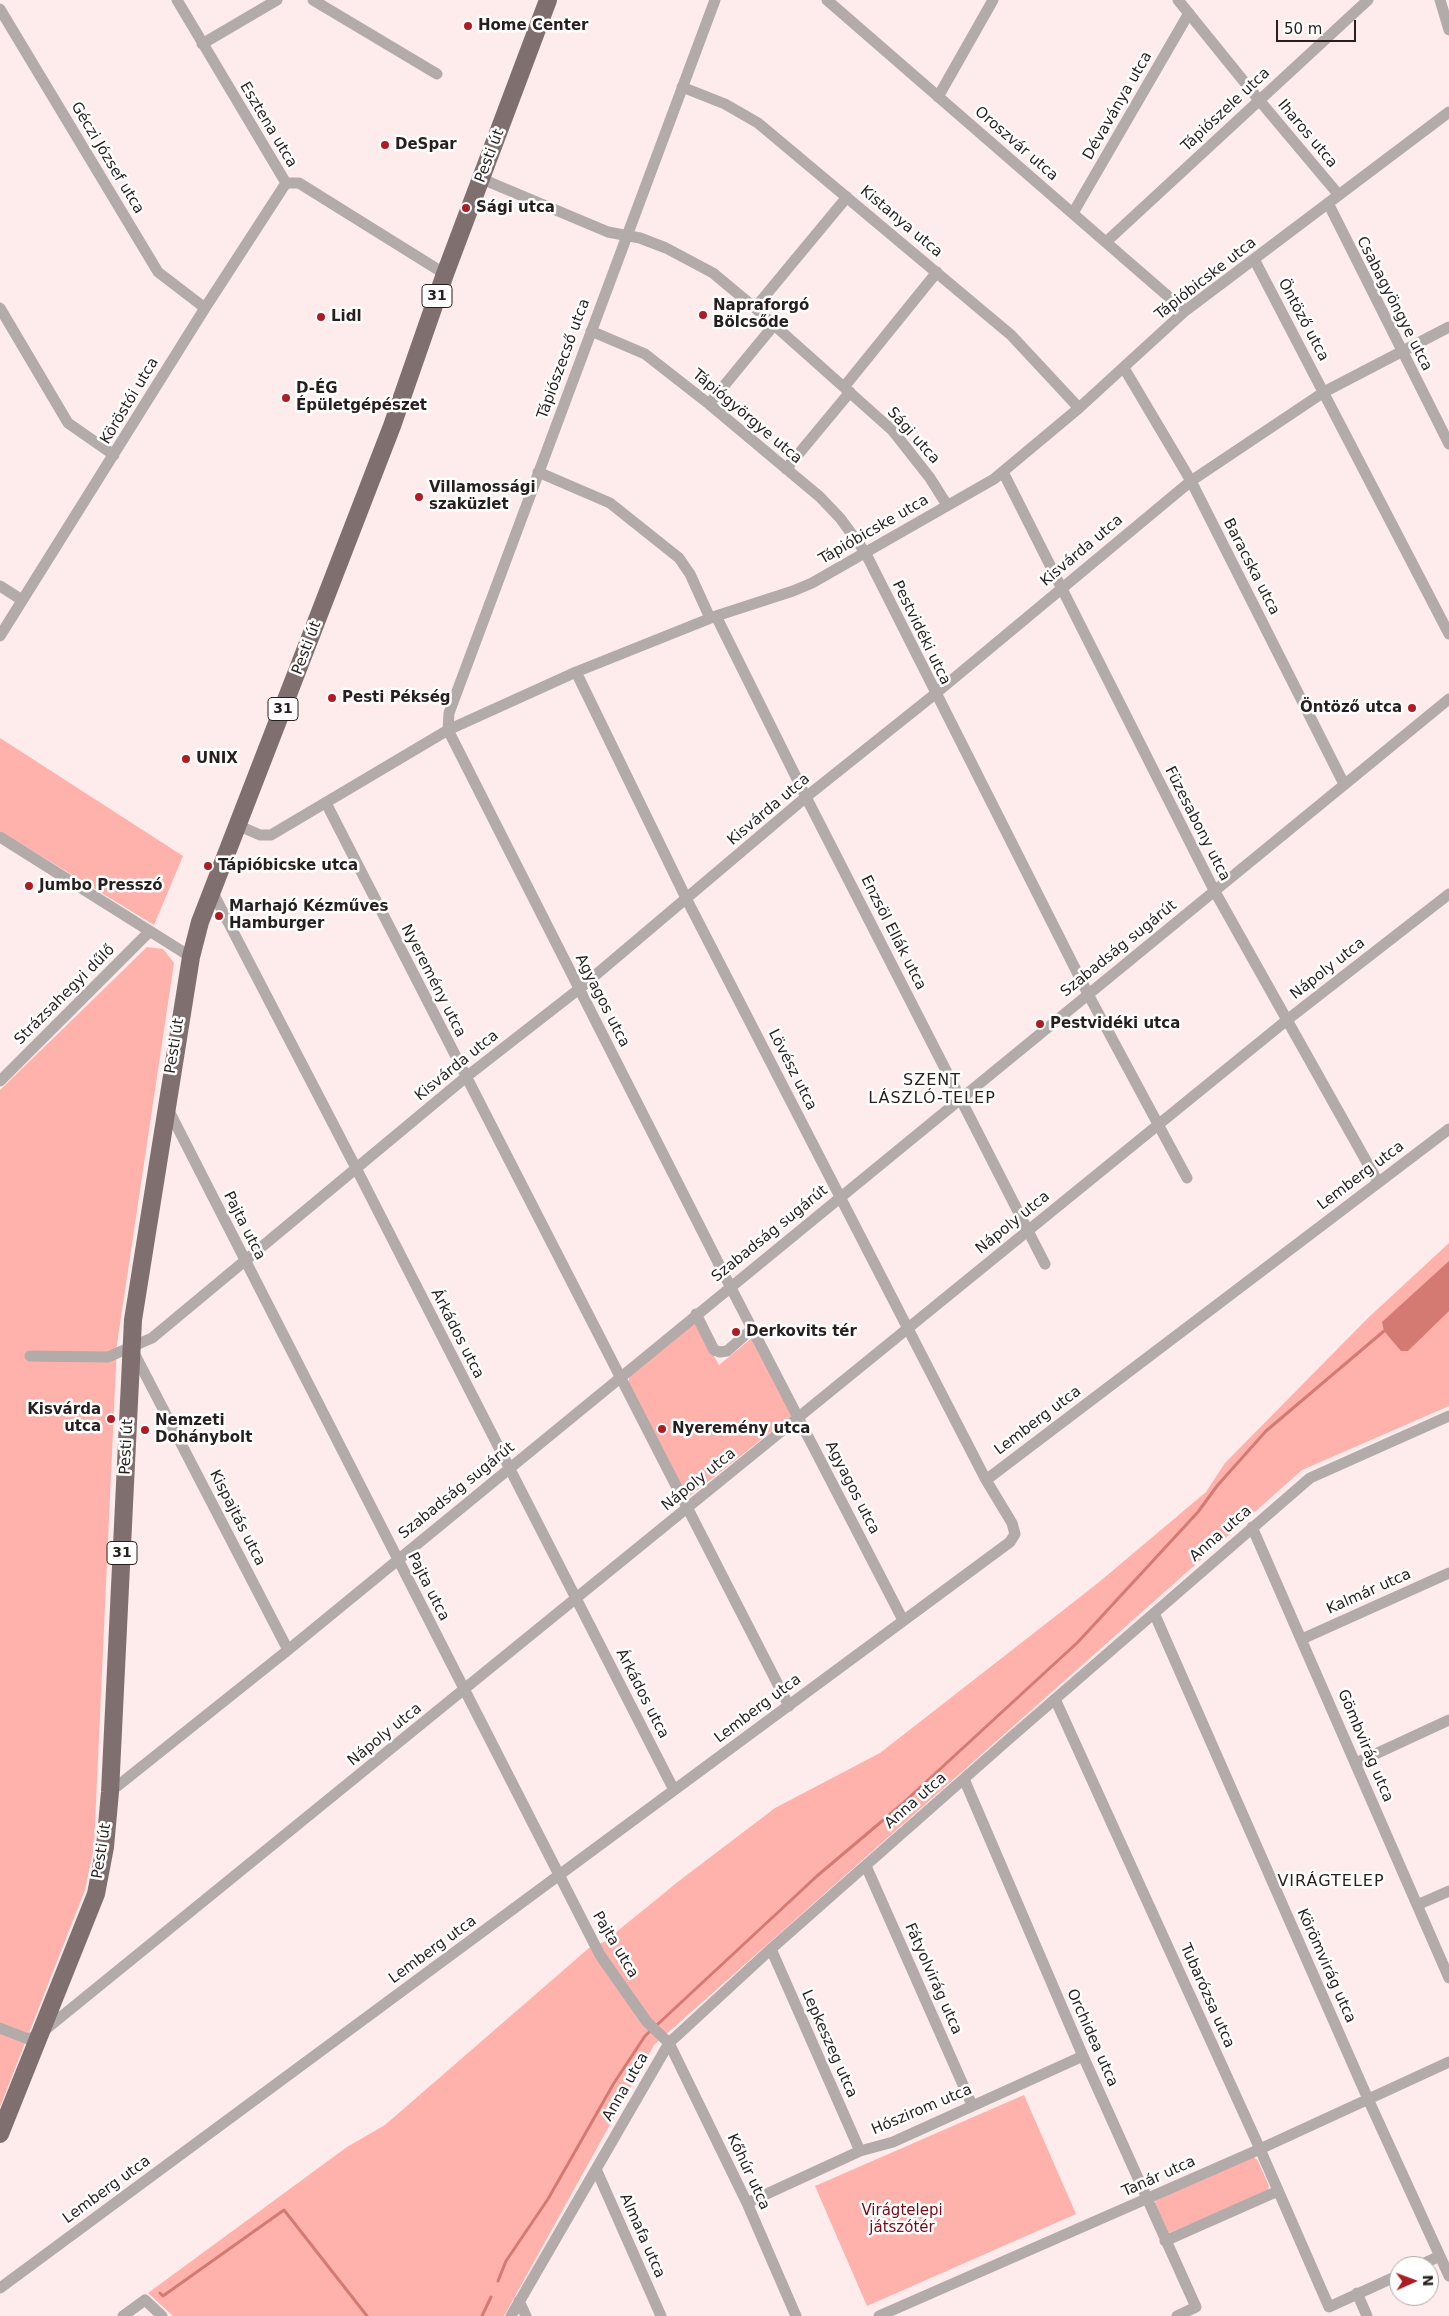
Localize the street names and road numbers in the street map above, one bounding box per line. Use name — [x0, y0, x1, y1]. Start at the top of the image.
street label: Dévaványa utca — [1080, 49, 1156, 163]
street label: Tápiószele utca — [1178, 64, 1274, 156]
street label: Esztena utca — [235, 79, 301, 171]
street label: Iharos utca — [1273, 96, 1341, 172]
street label: Géczi József utca — [67, 99, 147, 217]
street label: Oroszvár utca — [971, 103, 1061, 185]
street label: Pesti út — [472, 127, 508, 185]
street label: Kistanya utca — [856, 182, 946, 262]
street label: Tápióbicske utca — [1152, 234, 1260, 324]
street label: Csabagyöngye utca — [1352, 234, 1436, 374]
street label: Öntöző utca — [1274, 276, 1332, 364]
road number: 31 — [422, 284, 452, 308]
street label: Tápiószecső utca — [534, 296, 594, 422]
street label: Köröstói utca — [97, 354, 163, 448]
street label: Tápiógyörgye utca — [689, 366, 805, 468]
street label: Sági utca — [883, 404, 943, 468]
street label: Tápióbicske utca — [816, 491, 932, 569]
street label: Kisvárda utca — [1037, 511, 1127, 591]
street label: Baracska utca — [1219, 516, 1283, 618]
street label: Pestvidéki utca — [888, 578, 954, 688]
street label: Pesti út — [289, 619, 325, 677]
road number: 31 — [268, 698, 298, 721]
street label: Füzesabony utca — [1160, 764, 1234, 884]
street label: Kisvárda utca — [724, 770, 814, 850]
street label: Enzsöl Ellák utca — [856, 873, 930, 993]
street label: Szabadság sugárút — [1057, 897, 1181, 1001]
street label: Nyeremény utca — [397, 922, 469, 1040]
street label: Nápoly utca — [1287, 934, 1369, 1004]
street label: Strázsahegyi dűlő — [11, 941, 119, 1049]
street label: Agyagos utca — [571, 951, 633, 1051]
street label: Pesti út — [162, 1017, 188, 1075]
street label: Lövész utca — [764, 1026, 820, 1114]
street label: Kisvárda utca — [412, 1027, 502, 1105]
street label: Lemberg utca — [1314, 1138, 1408, 1214]
street label: Szabadság sugárút — [708, 1182, 832, 1286]
street label: Nápoly utca — [972, 1188, 1054, 1258]
street label: Pajta utca — [219, 1189, 269, 1263]
street label: Árkádos utca — [427, 1286, 487, 1382]
street label: Lemberg utca — [991, 1383, 1085, 1459]
street label: Pesti út — [117, 1419, 137, 1475]
street label: Agyagos utca — [821, 1438, 883, 1538]
street label: Szabadság sugárút — [395, 1439, 519, 1543]
street label: Nápoly utca — [658, 1445, 740, 1515]
street label: Kispajtás utca — [205, 1467, 269, 1569]
street label: Anna utca — [1186, 1502, 1256, 1566]
road number: 31 — [107, 1542, 137, 1565]
street label: Pajta utca — [403, 1550, 453, 1624]
street label: Kalmár utca — [1324, 1565, 1414, 1619]
street label: Árkádos utca — [612, 1646, 672, 1742]
street label: Lemberg utca — [711, 1671, 805, 1747]
street label: Gömbvirág utca — [1333, 1687, 1397, 1805]
street label: Nápoly utca — [344, 1700, 426, 1770]
street label: Anna utca — [881, 1769, 951, 1833]
street label: Pesti út — [89, 1822, 115, 1880]
street label: Körömvirág utca — [1293, 1906, 1359, 2026]
street label: Pajta utca — [588, 1908, 642, 1982]
street label: Lemberg utca — [386, 1912, 480, 1988]
street label: Fátyolvirág utca — [900, 1920, 966, 2038]
street label: Tubarózsa utca — [1176, 1941, 1238, 2051]
street label: Orchidea utca — [1062, 1986, 1122, 2090]
street label: Lepkeszeg utca — [797, 1987, 861, 2101]
street label: Anna utca — [599, 2050, 653, 2124]
street label: Hószirom utca — [869, 2081, 975, 2139]
street label: Kőhúr utca — [723, 2131, 773, 2213]
street label: Lemberg utca — [60, 2152, 154, 2228]
street label: Tanár utca — [1120, 2153, 1198, 2201]
street label: Almafa utca — [615, 2191, 669, 2281]

